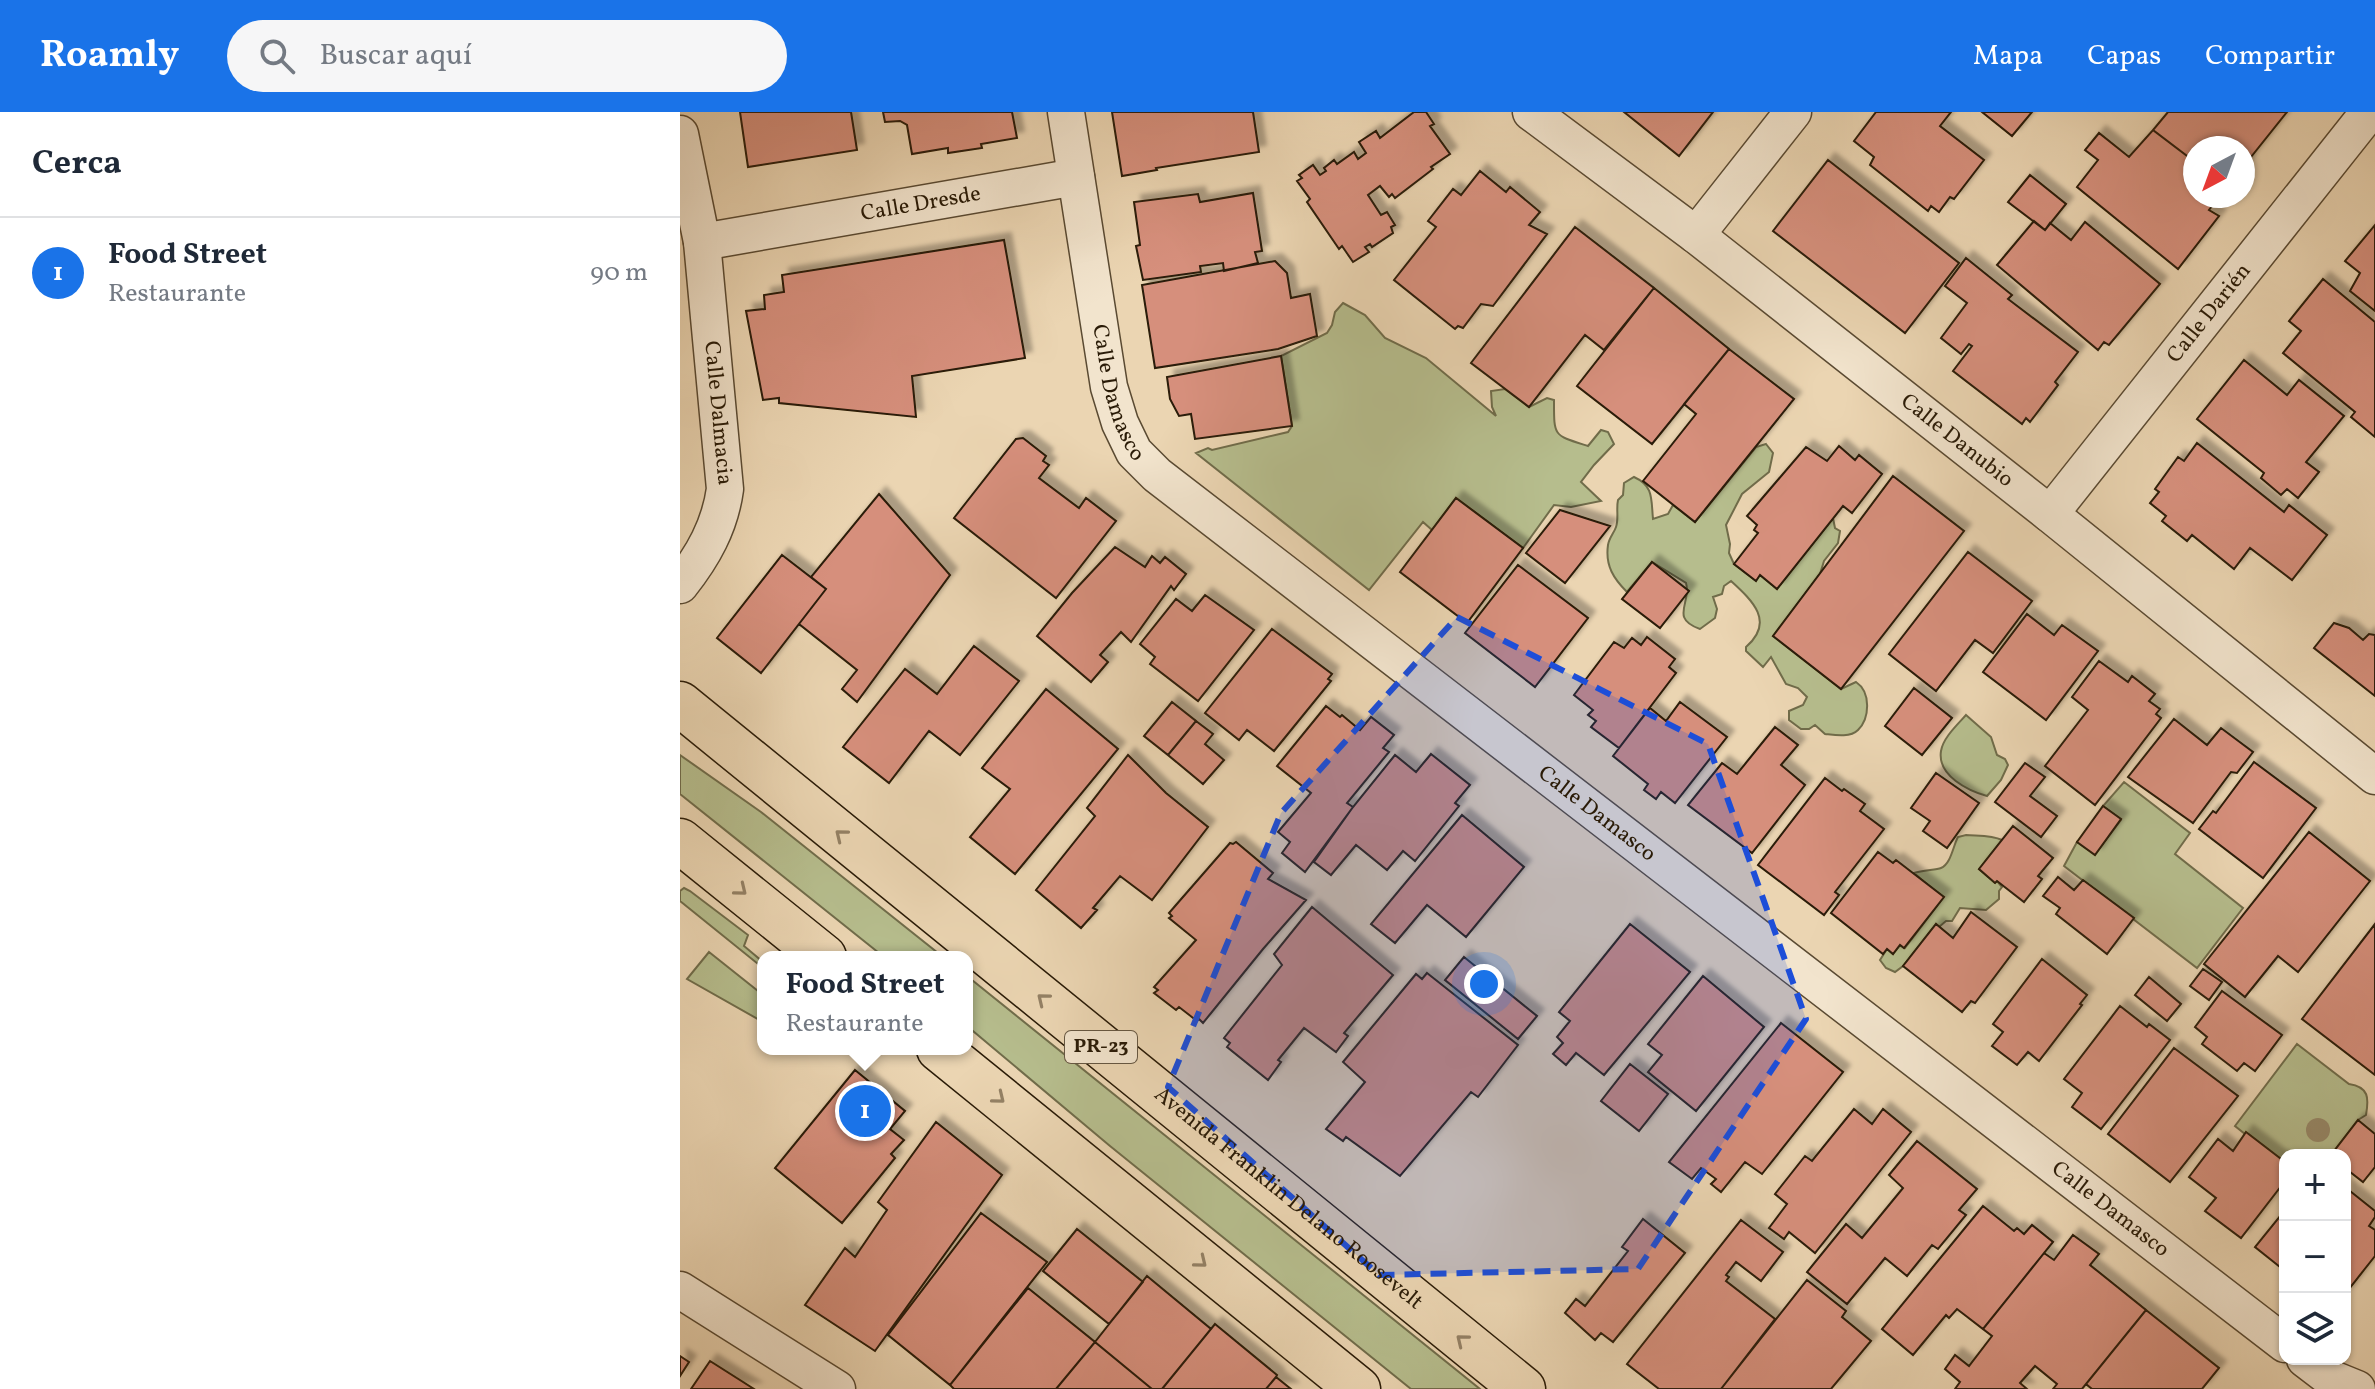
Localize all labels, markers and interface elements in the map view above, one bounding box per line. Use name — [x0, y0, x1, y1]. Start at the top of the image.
search box — [227, 20, 787, 92]
text: Roamly — [40, 30, 179, 83]
icon: search — [255, 34, 299, 78]
text: Buscar aquí — [319, 35, 472, 77]
text: Mapa — [1973, 37, 2043, 76]
text: Capas — [2087, 37, 2161, 76]
text: Compartir — [2205, 37, 2335, 76]
north arrow — [2183, 136, 2255, 208]
text: Cerca — [32, 141, 122, 188]
street label: Calle Dresde — [858, 178, 983, 230]
text: Food Street — [108, 234, 267, 276]
text: 1 — [53, 255, 63, 291]
text: 90 m — [590, 255, 648, 291]
street label: Calle Darién — [2160, 257, 2259, 370]
text: Restaurante — [108, 276, 246, 312]
street label: Calle Damasco — [1084, 322, 1151, 469]
street label: Calle Dalmacia — [696, 339, 740, 487]
street label: Calle Danubio — [1894, 386, 2020, 495]
street label: Calle Damasco — [1531, 758, 1663, 869]
one-way arrow — [835, 831, 850, 845]
one-way arrow — [732, 880, 746, 895]
popup — [757, 951, 973, 1055]
text: Food Street — [786, 964, 945, 1006]
your location — [1464, 964, 1504, 1004]
one-way arrow — [1037, 995, 1052, 1009]
text: Restaurante — [786, 1006, 924, 1042]
road number: PR-23 — [1065, 1031, 1137, 1063]
street label: Avenida Franklin Delano Roosevelt — [1147, 1080, 1430, 1317]
pin: 1 — [839, 1081, 891, 1141]
one-way arrow — [990, 1088, 1004, 1103]
map controls — [2279, 1149, 2351, 1365]
button: + — [2279, 1149, 2351, 1221]
street label: Calle Damasco — [2045, 1154, 2176, 1265]
button: − — [2279, 1221, 2351, 1293]
one-way arrow — [1192, 1252, 1206, 1267]
button: layers — [2279, 1293, 2351, 1365]
one-way arrow — [1457, 1335, 1471, 1350]

